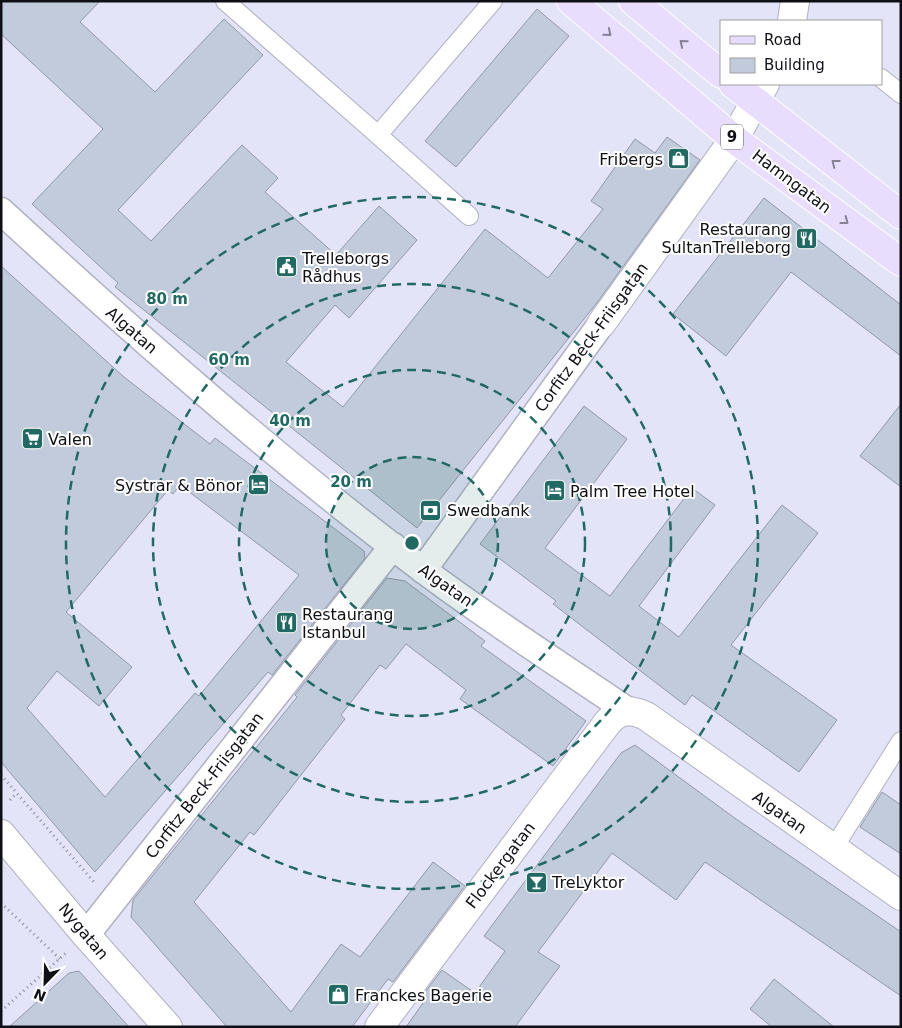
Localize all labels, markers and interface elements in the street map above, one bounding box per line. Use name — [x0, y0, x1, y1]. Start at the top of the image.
legend — [720, 20, 882, 85]
one-way arrow — [602, 27, 611, 35]
text: Road — [764, 31, 802, 49]
one-way arrow — [680, 40, 689, 49]
text: Building — [764, 56, 825, 74]
road number: 9 — [721, 124, 743, 150]
street label: Hamngatan — [749, 146, 835, 217]
shop icon: Fribergs — [667, 147, 691, 171]
place label: Fribergs — [599, 150, 663, 169]
one-way arrow — [831, 160, 840, 169]
one-way arrow — [839, 215, 848, 223]
place label: Restaurang SultanTrelleborg — [661, 220, 791, 257]
restaurant icon: Restaurang SultanTrelleborg — [795, 226, 819, 250]
place label: Trelleborgs Rådhus — [301, 249, 389, 286]
public building icon: Trelleborgs Rådhus — [274, 255, 298, 279]
street label: Corfitz Beck-Friisgatan — [531, 259, 652, 416]
text: 80 m — [146, 290, 188, 308]
street label: Algatan — [102, 303, 161, 358]
text: 60 m — [208, 351, 250, 369]
text: 40 m — [269, 412, 311, 430]
supermarket icon: Valen — [20, 427, 44, 451]
place label: Valen — [48, 430, 92, 449]
hotel icon: Systrar & Bönor — [246, 473, 270, 497]
text: 20 m — [330, 473, 372, 491]
place label: Systrar & Bönor — [115, 476, 242, 495]
hotel icon: Palm Tree Hotel — [542, 479, 566, 503]
place label: Palm Tree Hotel — [570, 482, 695, 501]
bank icon: Swedbank — [419, 498, 443, 522]
place label: Swedbank — [447, 501, 530, 520]
centre of rings — [403, 534, 421, 552]
street label: Algatan — [415, 560, 476, 611]
place label: Restaurang Istanbul — [302, 605, 393, 642]
restaurant icon: Restaurang Istanbul — [274, 611, 298, 635]
street label: Corfitz Beck-Friisgatan — [141, 709, 267, 862]
street label: Algatan — [749, 787, 810, 838]
street label: Flockergatan — [462, 818, 539, 912]
bar icon: TreLyktor — [524, 870, 548, 894]
place label: TreLyktor — [551, 873, 625, 892]
street label: Nygatan — [55, 899, 113, 963]
north arrow — [20, 958, 70, 1008]
shop icon: Franckes Bagerie — [327, 983, 351, 1007]
text: N — [31, 985, 48, 1005]
place label: Franckes Bagerie — [355, 986, 492, 1005]

